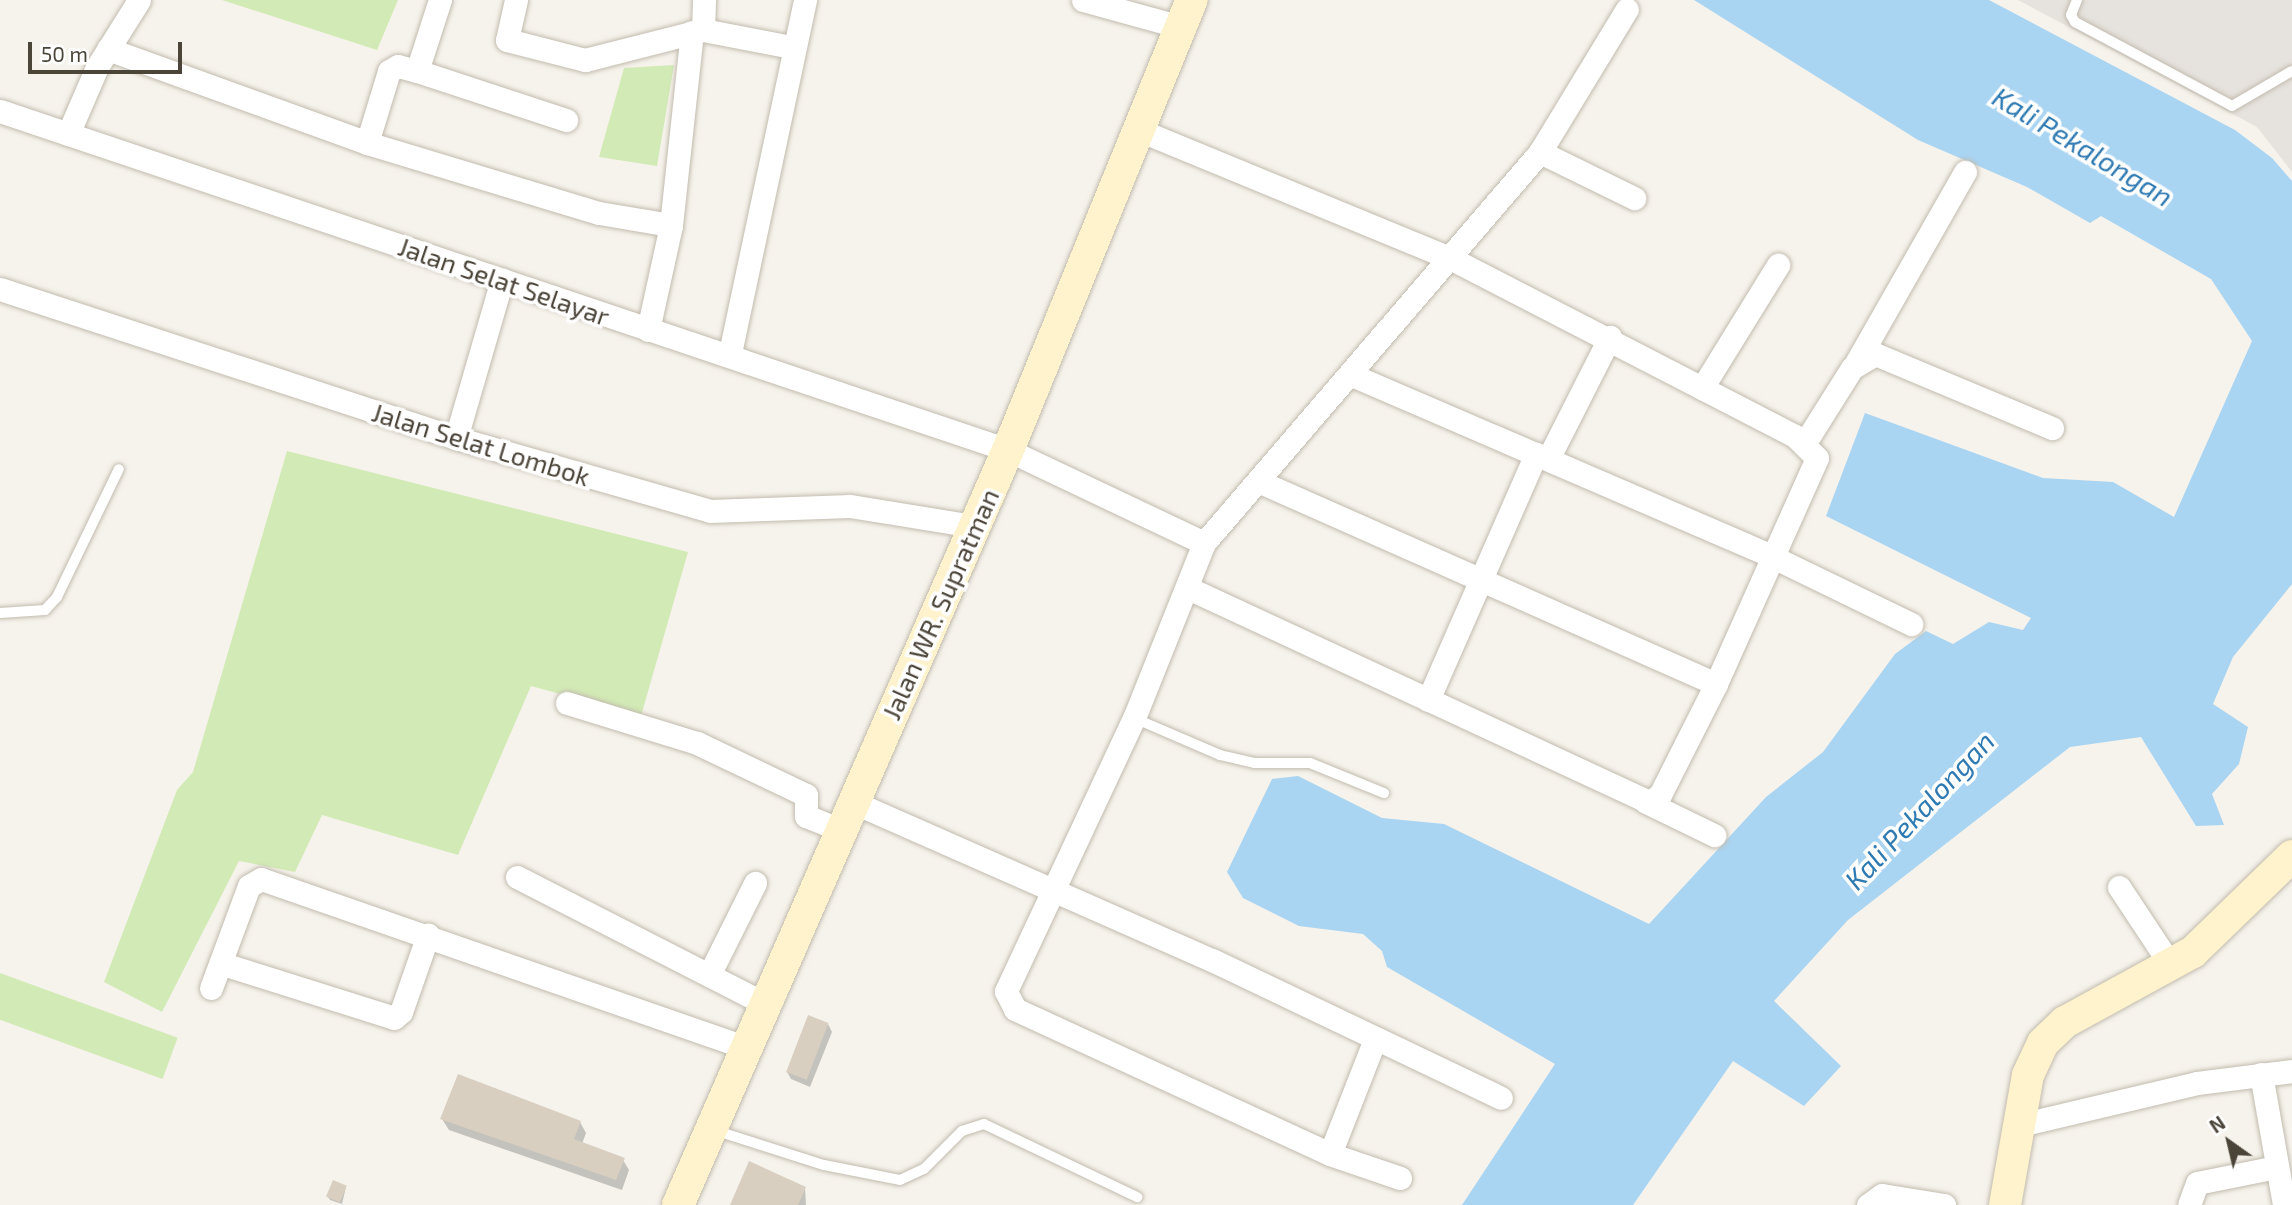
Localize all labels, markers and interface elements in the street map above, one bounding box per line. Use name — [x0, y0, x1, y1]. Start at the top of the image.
scale bar — [32, 28, 186, 72]
text: 50 m — [41, 41, 88, 66]
water label: Kali Pekalongan — [1987, 79, 2179, 213]
street label: Jalan Selat Selayar — [394, 230, 614, 332]
street label: Jalan Selat Lombok — [368, 396, 594, 492]
street label: Jalan WR. Supratman — [875, 484, 1005, 724]
water label: Kali Pekalongan — [1837, 724, 2001, 896]
north arrow — [2194, 1107, 2264, 1177]
text: N — [2205, 1111, 2229, 1138]

